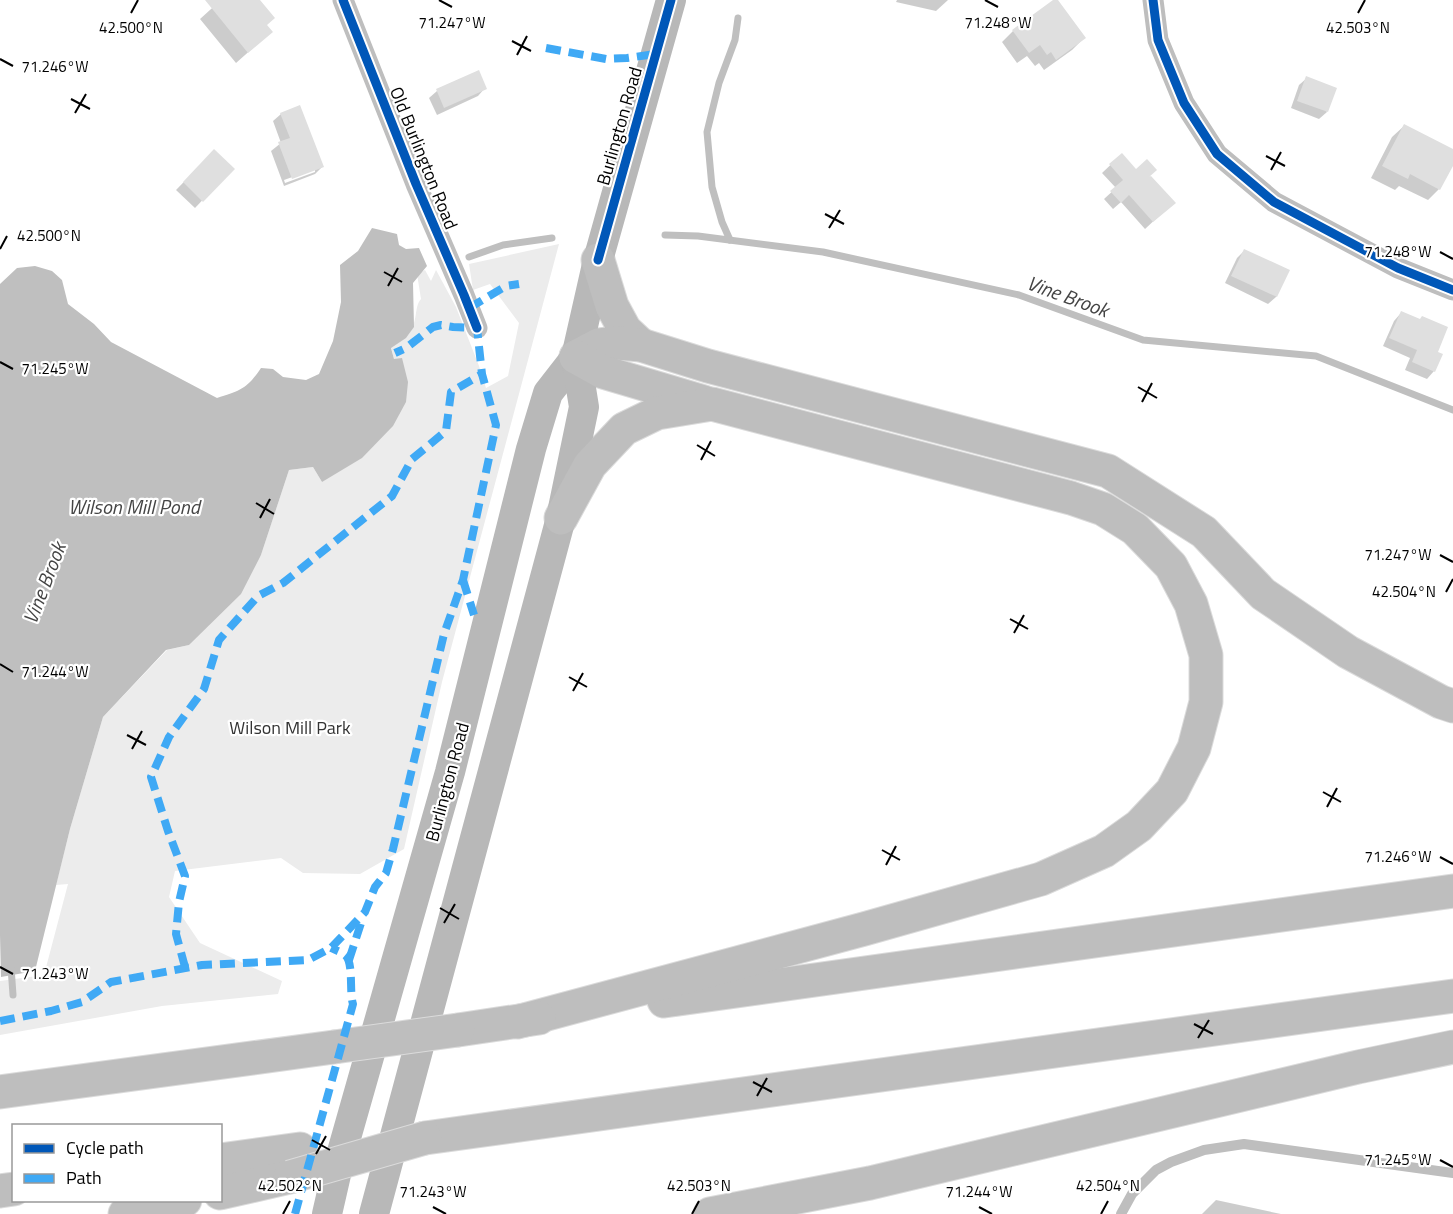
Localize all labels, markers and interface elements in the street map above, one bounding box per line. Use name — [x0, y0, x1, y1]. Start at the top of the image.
text: 71.247°W — [419, 11, 485, 34]
text: 71.248°W — [965, 11, 1031, 34]
text: 42.500°N — [99, 16, 163, 39]
text: 42.503°N — [1326, 16, 1390, 39]
text: 71.246°W — [22, 55, 88, 78]
street label: Burlington Road — [589, 63, 649, 189]
street label: Old Burlington Road — [383, 83, 465, 233]
text: 42.500°N — [17, 224, 81, 247]
text: 71.248°W — [1365, 240, 1431, 263]
water label: Vine Brook — [1023, 267, 1115, 326]
text: 71.245°W — [22, 357, 88, 380]
water label: Wilson Mill Pond — [68, 491, 202, 522]
water label: Vine Brook — [14, 536, 74, 628]
text: 71.247°W — [1365, 543, 1431, 566]
text: 42.504°N — [1372, 580, 1436, 603]
text: 71.244°W — [22, 660, 88, 683]
park label: Wilson Mill Park — [229, 714, 351, 741]
street label: Burlington Road — [418, 719, 476, 845]
text: 71.246°W — [1365, 845, 1431, 868]
text: 71.243°W — [22, 962, 88, 985]
legend — [12, 1124, 222, 1202]
text: Cycle path — [66, 1134, 144, 1161]
text: 71.245°W — [1365, 1148, 1431, 1171]
text: Path — [66, 1164, 102, 1191]
text: 42.502°N — [258, 1174, 322, 1197]
text: 42.503°N — [667, 1174, 731, 1197]
text: 42.504°N — [1076, 1174, 1140, 1197]
text: 71.243°W — [400, 1180, 466, 1203]
text: 71.244°W — [946, 1180, 1012, 1203]

